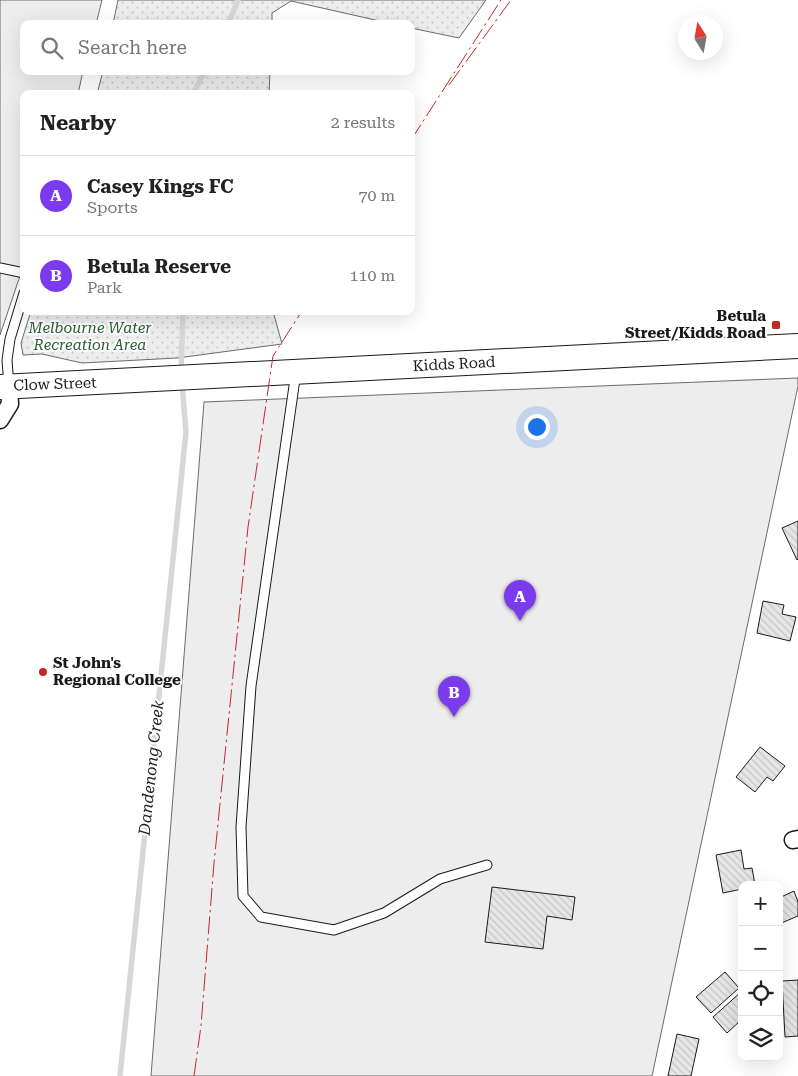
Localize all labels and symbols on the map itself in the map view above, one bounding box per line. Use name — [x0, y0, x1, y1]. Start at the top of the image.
north arrow — [678, 15, 723, 60]
place label: Betula Street/Kidds Road — [625, 307, 766, 342]
park label: Melbourne Water Recreation Area — [27, 319, 152, 354]
marker: Betula Street/Kidds Road — [770, 319, 782, 331]
street label: Kidds Road — [412, 353, 496, 375]
street label: Clow Street — [13, 374, 97, 394]
your location — [524, 414, 550, 440]
pin: A — [504, 580, 536, 621]
place label: St John's Regional College — [53, 654, 181, 689]
marker: St John's Regional College — [37, 666, 49, 678]
pin: B — [438, 676, 470, 717]
water label: Dandenong Creek — [134, 699, 168, 837]

